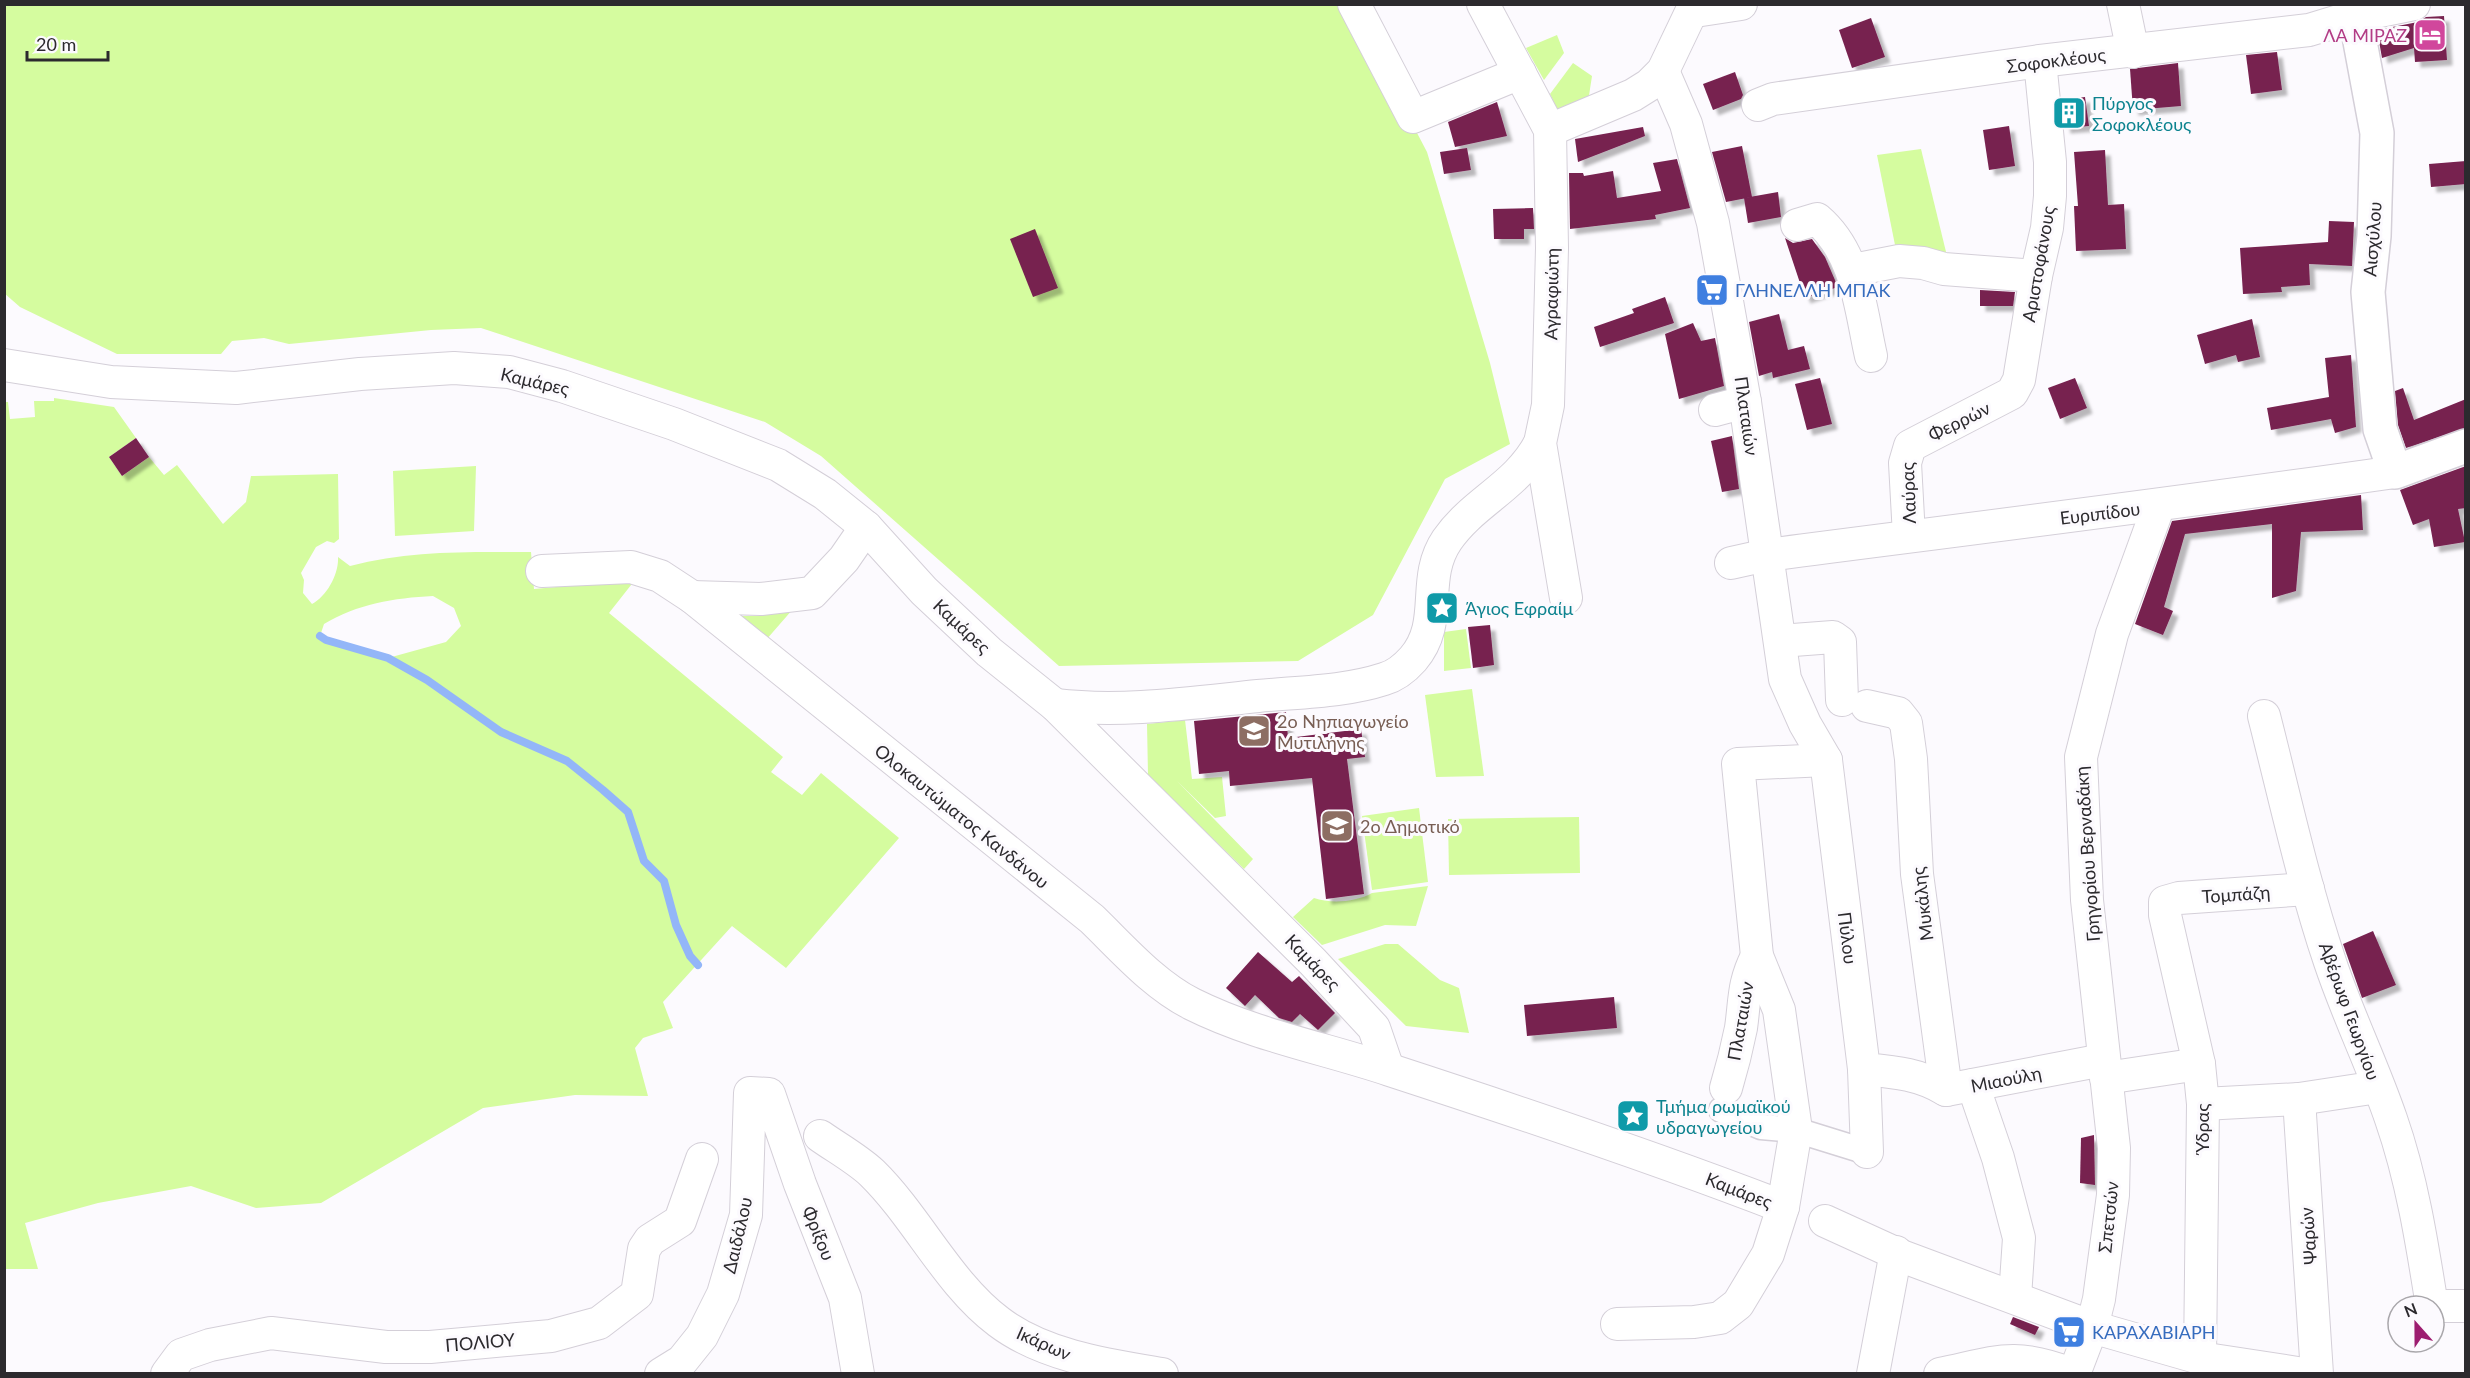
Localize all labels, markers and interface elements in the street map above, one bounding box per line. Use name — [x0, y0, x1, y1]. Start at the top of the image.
hotel icon: ΛΑ ΜΙΡΑΖ — [2412, 17, 2448, 53]
scale bar — [27, 24, 108, 62]
place label: ΛΑ ΜΙΡΑΖ — [2323, 24, 2407, 46]
text: 20 m — [36, 33, 76, 55]
street label: Σοφοκλέους — [2005, 43, 2107, 77]
place label: Πύργος Σοφοκλέους — [2092, 92, 2192, 135]
building icon: Πύργος Σοφοκλέους — [2051, 95, 2087, 131]
street label: Αισχύλου — [2358, 201, 2386, 277]
street label: Αριστοφάνους — [2017, 204, 2059, 324]
street label: Αγραφιώτη — [1539, 248, 1563, 340]
supermarket icon: ΓΛΗΝΕΛΛΗ ΜΠΑΚ — [1694, 272, 1730, 308]
place label: ΓΛΗΝΕΛΛΗ ΜΠΑΚ — [1735, 279, 1891, 301]
street label: Καμάρες — [499, 362, 572, 400]
street label: Πλαταιών — [1731, 375, 1763, 457]
street label: Φερρών — [1924, 397, 1994, 445]
street label: Λαύρας — [1896, 461, 1920, 524]
street label: Ευριπίδου — [2059, 497, 2141, 529]
place icon: Άγιος Εφραίμ — [1424, 590, 1460, 626]
street label: Καμάρες — [929, 594, 995, 658]
place label: Άγιος Εφραίμ — [1465, 597, 1574, 619]
place label: 2ο Νηπιαγωγείο Μυτιλήνης — [1277, 710, 1409, 753]
school or university icon: 2ο Νηπιαγωγείο Μυτιλήνης — [1236, 713, 1272, 749]
street label: Ολοκαυτώματος Κανδάνου — [871, 739, 1053, 893]
street label: Γρηγορίου Βερναδάκη — [2070, 766, 2104, 942]
school or university icon: 2ο Δημοτικό — [1319, 808, 1355, 844]
place label: 2ο Δημοτικό — [1360, 815, 1460, 837]
street label: Μυκάλης — [1906, 865, 1937, 942]
street label: Τομπάζη — [2201, 881, 2271, 907]
street label: Πύλου — [1834, 911, 1862, 965]
street label: Καμάρες — [1281, 929, 1346, 995]
street label: Αβέρωφ Γεωργίου — [2315, 939, 2385, 1083]
street label: Πλαταιών — [1722, 980, 1758, 1062]
street label: Μιαούλη — [1969, 1061, 2043, 1097]
place label: Τμήμα ρωμαϊκού υδραγωγείου — [1656, 1095, 1791, 1138]
place icon: Τμήμα ρωμαϊκού υδραγωγείου — [1615, 1098, 1651, 1134]
street label: Ύδρας — [2191, 1103, 2213, 1156]
street label: Καμάρες — [1702, 1167, 1776, 1213]
street label: Σπετσών — [2093, 1180, 2123, 1254]
street label: Δαιδάλου — [718, 1195, 756, 1275]
street label: Φρίξου — [798, 1203, 840, 1263]
street label: Ψαρών — [2295, 1206, 2321, 1266]
north arrow — [2386, 1294, 2446, 1354]
text: N — [2401, 1298, 2420, 1321]
supermarket icon: ΚΑΡΑΧΑΒΙΑΡΗ — [2051, 1314, 2087, 1350]
street label: Ικάρων — [1013, 1321, 1075, 1365]
place label: ΚΑΡΑΧΑΒΙΑΡΗ — [2092, 1321, 2216, 1343]
street label: ΠΟΛΙΟΥ — [444, 1328, 517, 1356]

